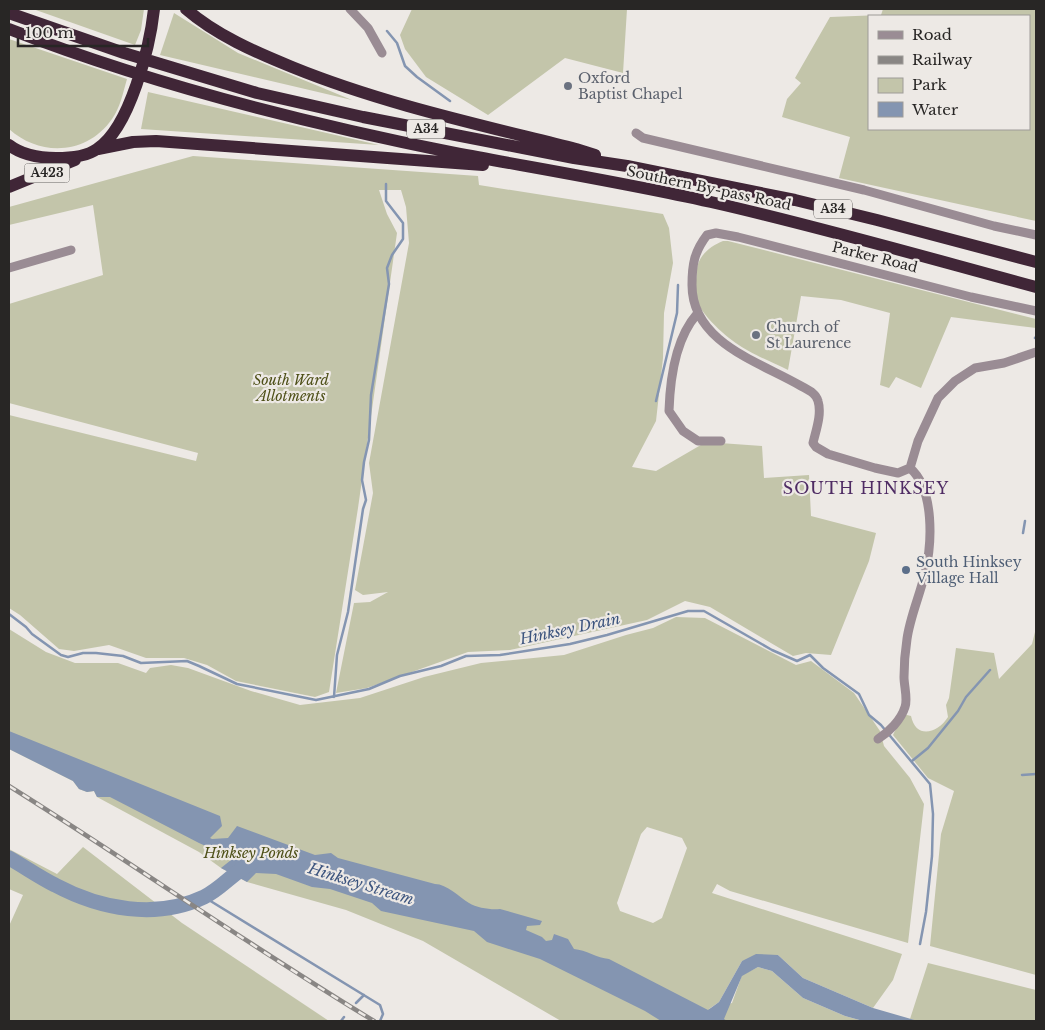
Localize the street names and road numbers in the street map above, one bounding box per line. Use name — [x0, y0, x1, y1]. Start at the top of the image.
road number: A34 — [407, 120, 445, 138]
street label: Southern By-pass Road — [625, 162, 793, 214]
road number: A423 — [24, 164, 70, 182]
road number: A34 — [814, 200, 852, 218]
street label: Parker Road — [830, 238, 920, 276]

